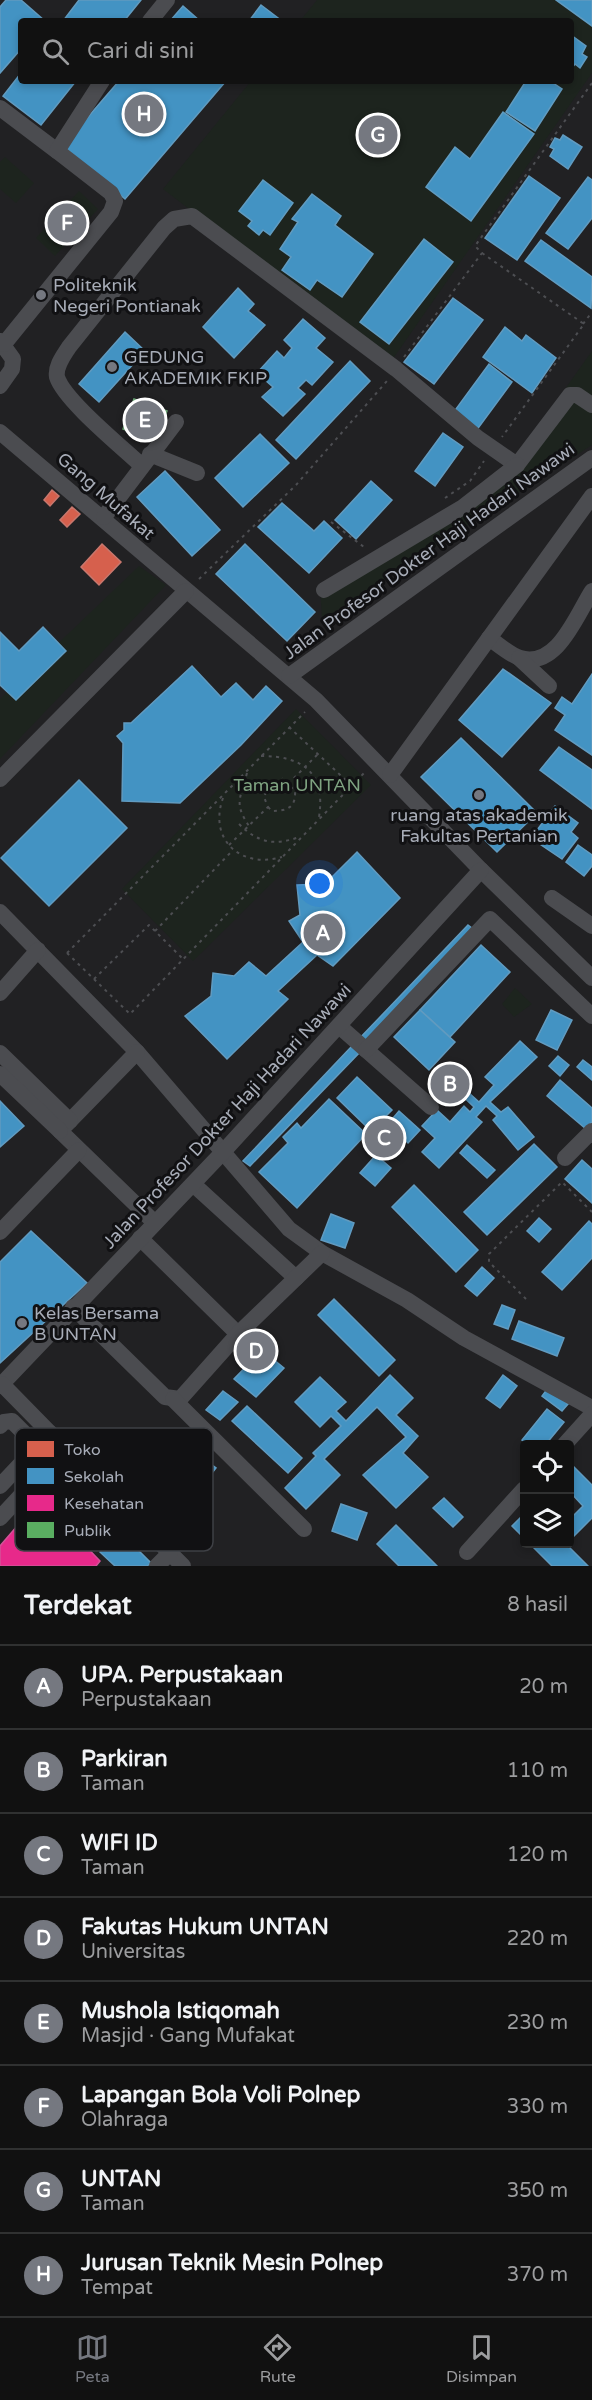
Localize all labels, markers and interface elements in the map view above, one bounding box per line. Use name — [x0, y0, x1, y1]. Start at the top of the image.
search box — [18, 18, 574, 84]
icon: search — [39, 35, 72, 68]
text: Cari di sini — [87, 38, 194, 64]
pin: H — [124, 92, 164, 136]
pin: G — [358, 112, 398, 158]
pin: F — [48, 200, 86, 246]
place label: Politeknik Negeri Pontianak — [53, 274, 201, 317]
marker: Politeknik Negeri Pontianak — [34, 288, 48, 302]
place label: GEDUNG AKADEMIK FKIP — [124, 346, 267, 389]
marker: GEDUNG AKADEMIK FKIP — [105, 360, 119, 374]
pin: E — [126, 398, 164, 442]
street label: Jalan Profesor Dokter Haji Hadari Nawawi — [279, 438, 579, 664]
street label: Gang Mufakat — [53, 448, 159, 544]
park label: Taman UNTAN — [233, 774, 361, 796]
marker: ruang atas akademik Fakultas Pertanian — [472, 788, 486, 802]
place label: ruang atas akademik Fakultas Pertanian — [390, 804, 568, 847]
your location — [305, 869, 334, 898]
pin: A — [304, 910, 342, 956]
street label: Jalan Profesor Dokter Haji Hadari Nawawi — [98, 979, 356, 1253]
pin: B — [430, 1062, 470, 1106]
pin: C — [364, 1116, 404, 1160]
place label: Kelas Bersama B UNTAN — [34, 1302, 159, 1345]
marker: Kelas Bersama B UNTAN — [15, 1316, 29, 1330]
pin: D — [236, 1328, 276, 1374]
legend — [15, 1428, 213, 1551]
text: Toko — [64, 1440, 101, 1460]
map controls — [520, 1440, 574, 1548]
button: locate — [520, 1440, 574, 1494]
text: Sekolah — [64, 1467, 124, 1487]
text: Kesehatan — [64, 1494, 144, 1514]
button: layers — [520, 1494, 574, 1548]
text: Publik — [64, 1521, 111, 1541]
text: Terdekat — [24, 1590, 132, 1621]
text: 8 hasil — [507, 1593, 568, 1617]
text: UPA. Perpustakaan — [81, 1662, 283, 1688]
text: A — [36, 1675, 51, 1699]
text: 20 m — [519, 1675, 568, 1699]
text: Perpustakaan — [81, 1688, 212, 1712]
text: Parkiran — [81, 1746, 168, 1772]
text: B — [37, 1759, 50, 1783]
text: 110 m — [507, 1759, 568, 1783]
text: Taman — [81, 1772, 145, 1796]
text: WIFI ID — [81, 1830, 158, 1856]
text: C — [37, 1843, 50, 1867]
text: 120 m — [507, 1843, 568, 1867]
text: Taman — [81, 1856, 145, 1880]
text: Fakutas Hukum UNTAN — [81, 1914, 329, 1940]
text: D — [36, 1927, 51, 1951]
text: 220 m — [507, 1927, 568, 1951]
text: Universitas — [81, 1940, 185, 1964]
text: Mushola Istiqomah — [81, 1998, 280, 2024]
text: E — [37, 2011, 50, 2035]
text: 230 m — [507, 2011, 568, 2035]
text: Masjid · Gang Mufakat — [81, 2024, 295, 2048]
text: Lapangan Bola Voli Polnep — [81, 2082, 360, 2108]
text: F — [37, 2095, 50, 2119]
text: 330 m — [507, 2095, 568, 2119]
text: Olahraga — [81, 2108, 168, 2132]
text: UNTAN — [81, 2166, 161, 2192]
text: G — [36, 2179, 51, 2203]
text: 350 m — [507, 2179, 568, 2203]
text: Taman — [81, 2192, 145, 2216]
text: Jurusan Teknik Mesin Polnep — [81, 2250, 383, 2276]
text: H — [36, 2263, 51, 2287]
text: 370 m — [507, 2263, 568, 2287]
text: Tempat — [81, 2276, 153, 2300]
tab: Peta — [75, 2331, 110, 2387]
tab: Rute — [260, 2331, 296, 2387]
tab: Disimpan — [446, 2331, 517, 2387]

